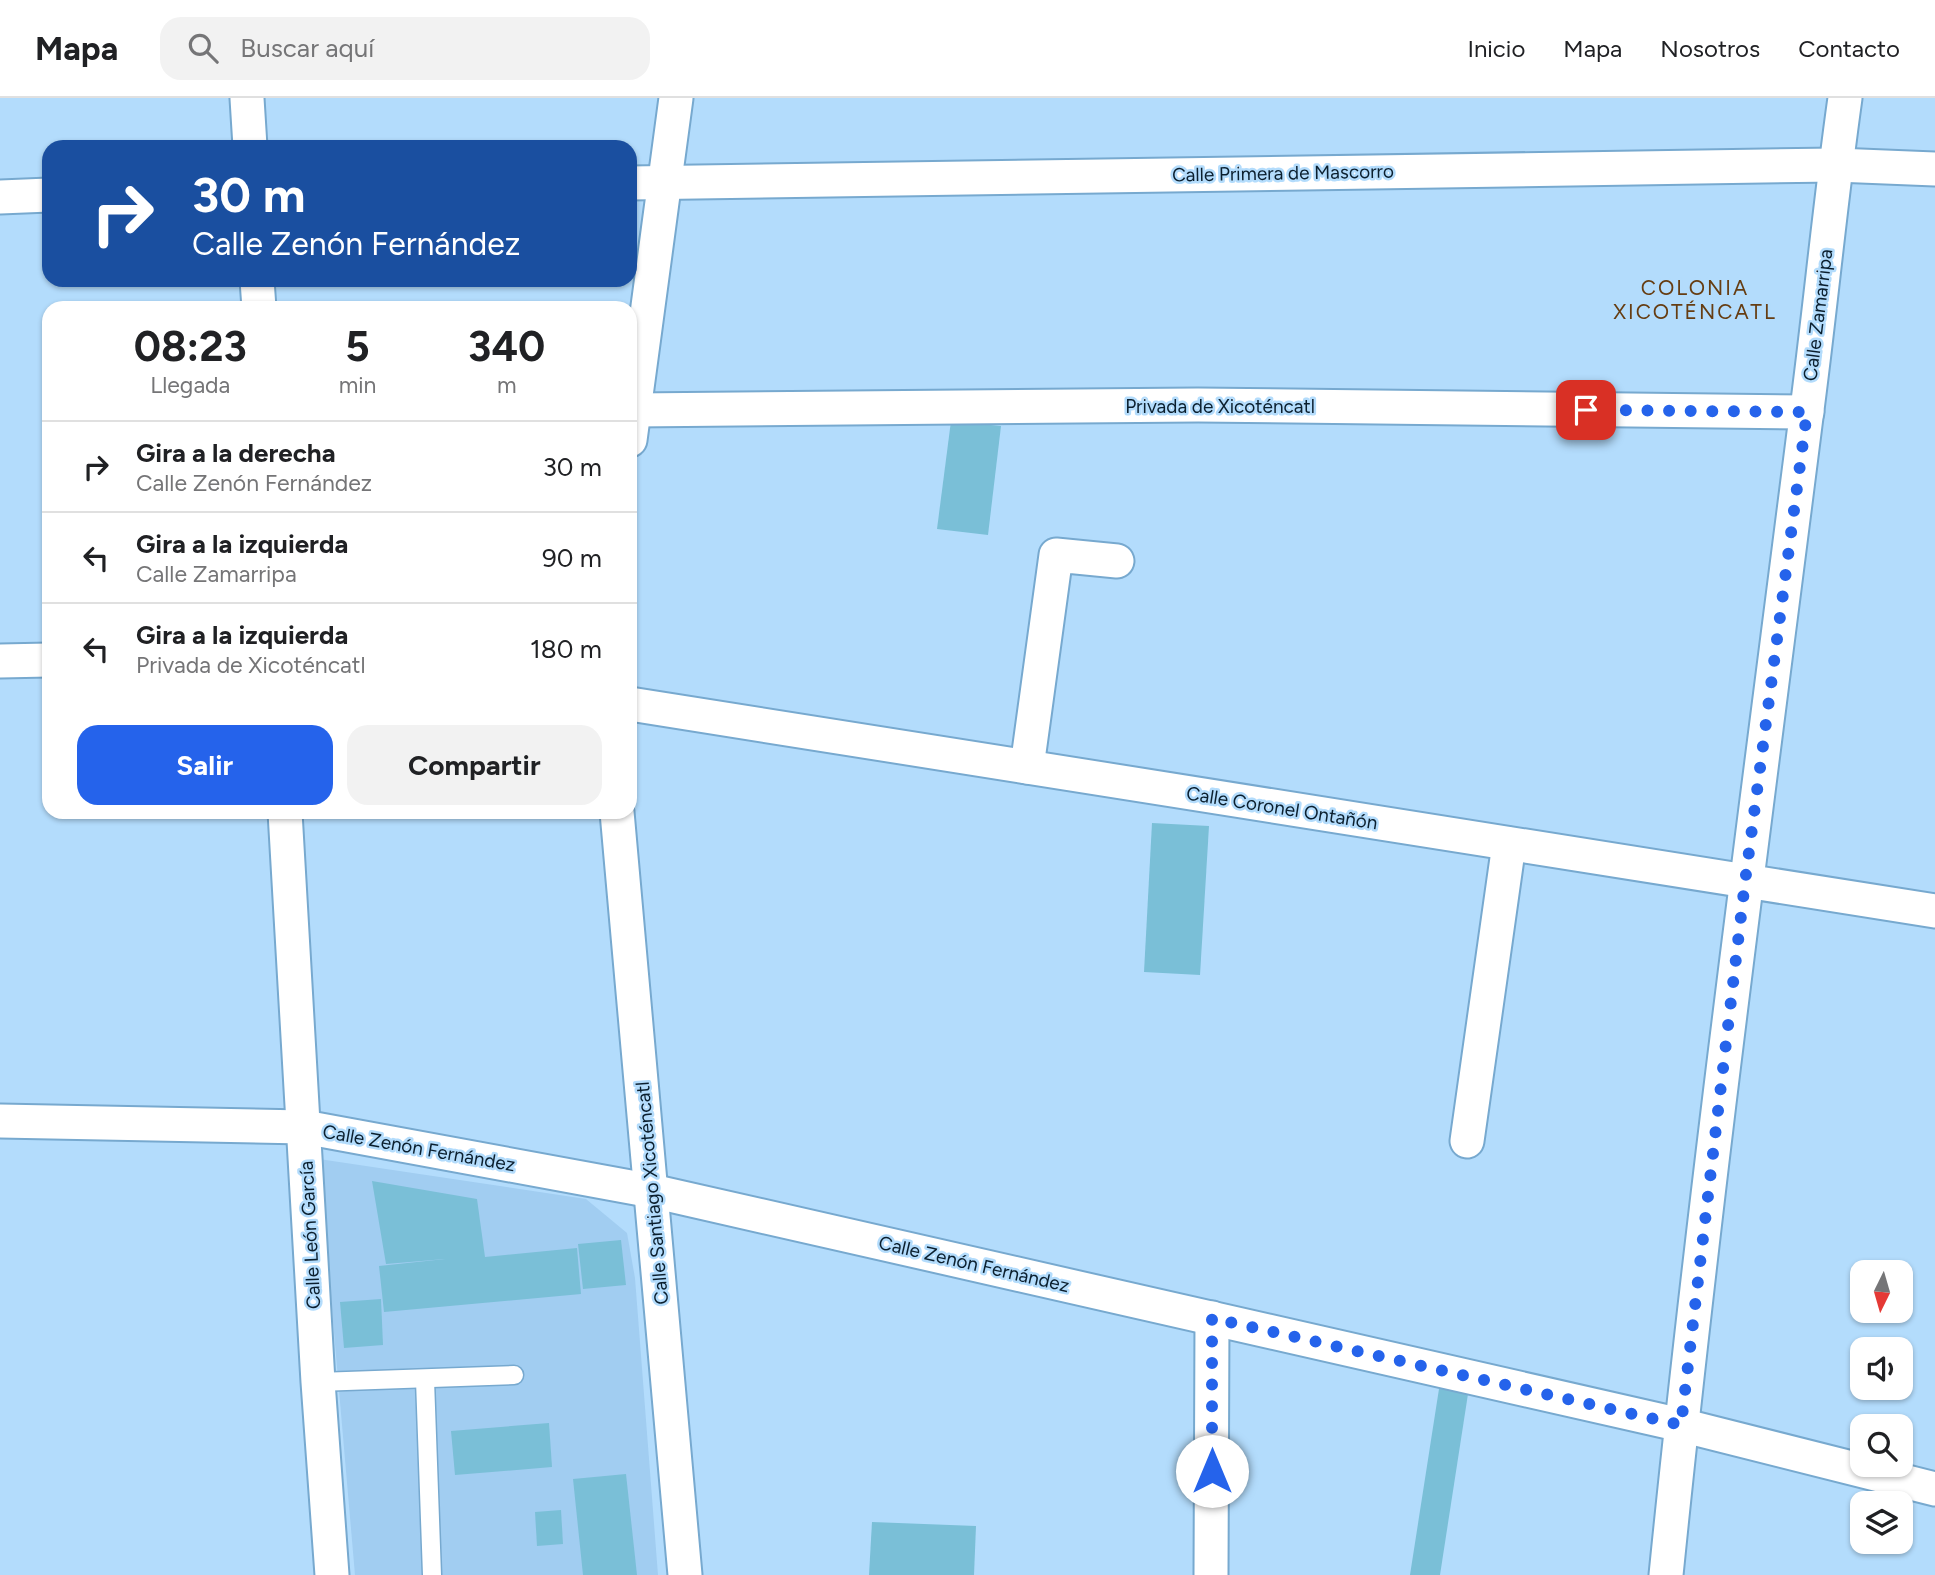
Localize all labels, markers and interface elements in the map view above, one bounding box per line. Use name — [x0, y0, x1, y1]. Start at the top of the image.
search box — [160, 17, 650, 80]
text: Mapa — [35, 29, 118, 68]
icon: search — [184, 29, 222, 67]
text: Buscar aquí — [240, 32, 374, 64]
text: Inicio — [1467, 34, 1525, 63]
text: Mapa — [1563, 34, 1622, 63]
text: Nosotros — [1660, 34, 1760, 63]
text: Contacto — [1798, 34, 1900, 63]
street label: Calle Primera de Mascorro — [1172, 160, 1394, 186]
text: 30 m — [192, 165, 305, 224]
icon: right — [77, 168, 168, 259]
text: Calle Zenón Fernández — [192, 225, 520, 263]
street label: Calle Zamarripa — [1798, 248, 1838, 382]
district label: COLONIA XICOTÉNCATL — [1613, 275, 1777, 324]
text: 08:23 — [134, 321, 247, 372]
text: 5 — [345, 321, 370, 372]
text: 340 — [468, 321, 545, 372]
text: Llegada — [150, 371, 230, 399]
text: min — [339, 371, 376, 399]
text: m — [497, 371, 516, 399]
pin — [1556, 380, 1616, 440]
icon: arrive — [1567, 391, 1605, 429]
street label: Privada de Xicoténcatl — [1125, 395, 1315, 418]
text: Gira a la derecha — [136, 437, 336, 469]
icon: right — [77, 448, 115, 486]
text: 30 m — [543, 451, 602, 483]
text: Calle Zenón Fernández — [136, 469, 372, 497]
text: Gira a la izquierda — [136, 528, 348, 560]
icon: left — [77, 539, 115, 577]
text: 90 m — [542, 542, 602, 574]
text: Calle Zamarripa — [136, 560, 297, 588]
text: Gira a la izquierda — [136, 619, 348, 651]
icon: left — [77, 630, 115, 668]
text: 180 m — [530, 633, 602, 665]
text: Privada de Xicoténcatl — [136, 651, 366, 679]
button: Salir — [77, 725, 333, 805]
button: Compartir — [347, 725, 602, 805]
street label: Calle Coronel Ontañón — [1185, 782, 1379, 834]
street label: Calle Santiago Xicoténcatl — [631, 1081, 673, 1305]
street label: Calle Zenón Fernández — [321, 1120, 517, 1176]
street label: Calle León García — [295, 1160, 325, 1310]
street label: Calle Zenón Fernández — [876, 1231, 1072, 1297]
north arrow — [1850, 1260, 1913, 1323]
map controls — [1850, 1260, 1913, 1554]
button: sound — [1850, 1337, 1913, 1400]
button: search — [1850, 1414, 1913, 1477]
position arrow — [1175, 1434, 1249, 1508]
button: layers — [1850, 1491, 1913, 1554]

